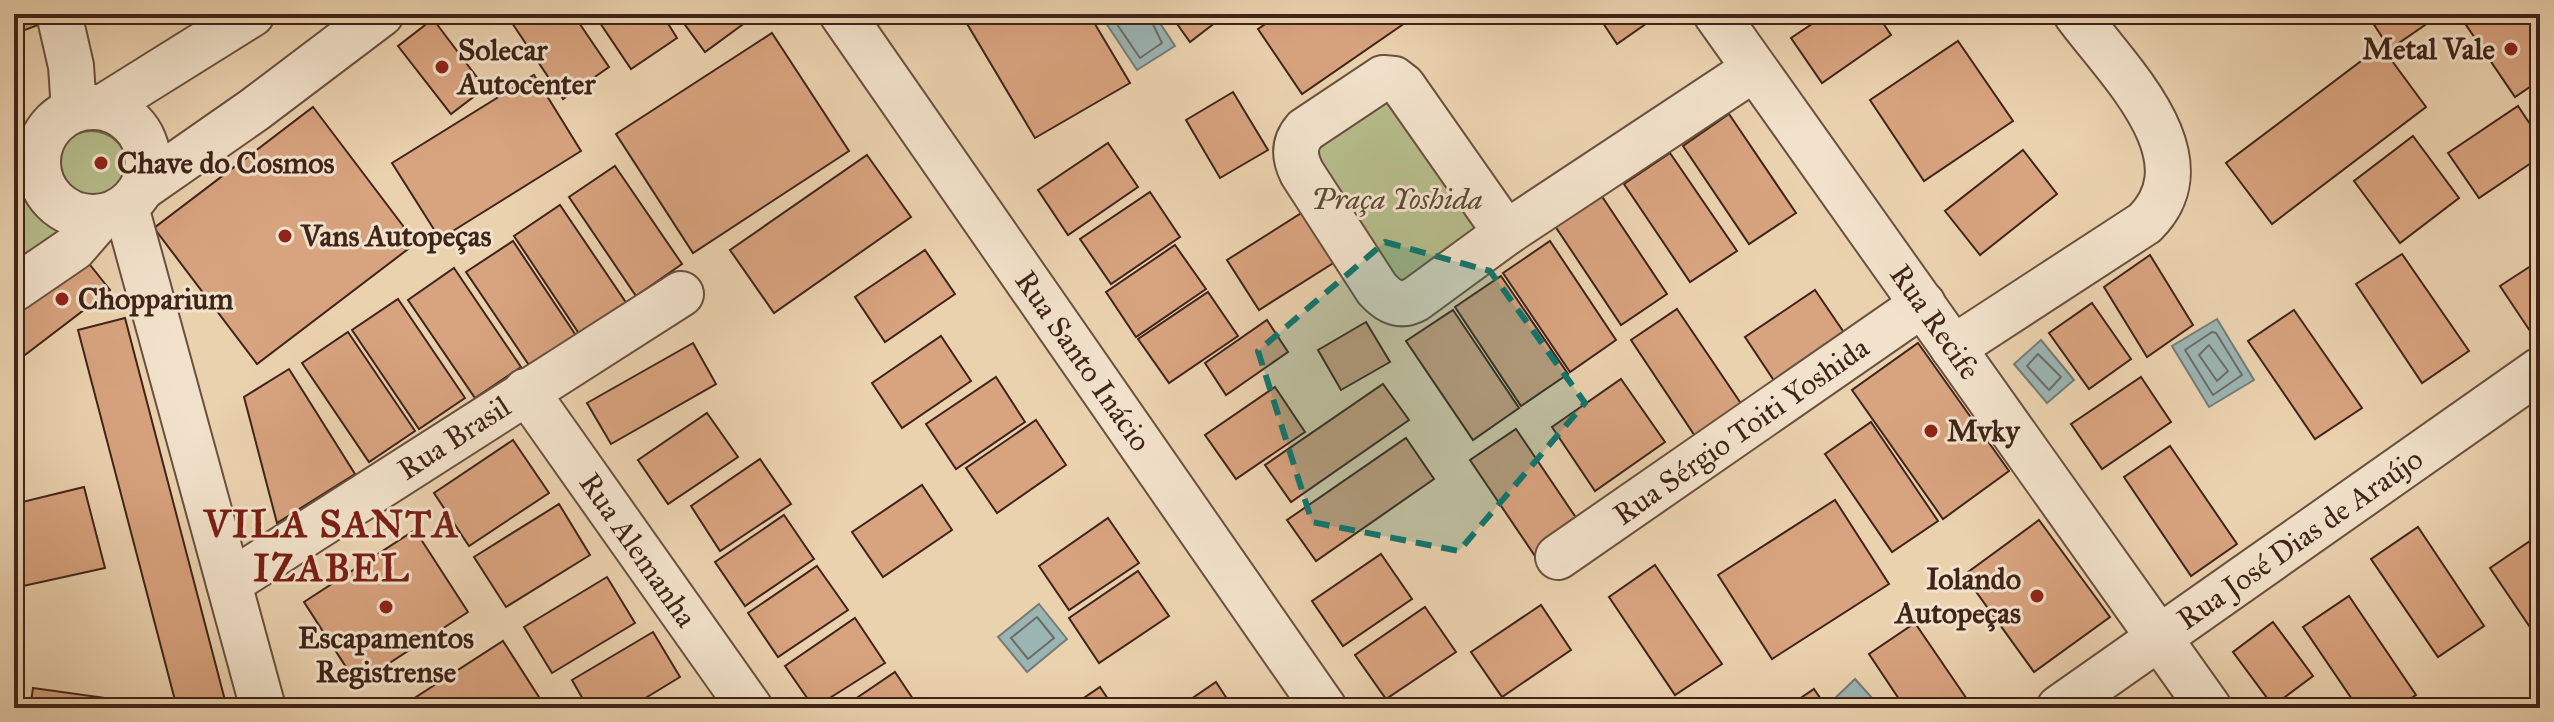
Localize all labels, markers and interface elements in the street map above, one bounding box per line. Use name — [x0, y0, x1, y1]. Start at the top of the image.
place label: Metal Vale — [2362, 31, 2496, 67]
place label: Solecar Autocenter — [456, 32, 596, 102]
marker: Metal Vale — [2502, 40, 2520, 58]
marker: Solecar Autocenter — [433, 58, 451, 76]
place label: Chave do Cosmos — [117, 145, 335, 181]
marker: Chave do Cosmos — [92, 154, 110, 172]
park label: Praça Yoshida — [1311, 181, 1483, 217]
place label: Vans Autopeças — [300, 218, 492, 255]
marker: Vans Autopeças — [276, 227, 294, 245]
street label: Rua Recife — [1882, 257, 1988, 387]
street label: Rua Santo Inácio — [1007, 264, 1159, 458]
place label: Chopparium — [78, 281, 234, 317]
marker: Chopparium — [53, 290, 71, 308]
street label: Rua Sérgio Toiti Yoshida — [1606, 329, 1876, 533]
street label: Rua Brasil — [391, 388, 518, 488]
place label: Mvky — [1947, 413, 2020, 449]
marker: Mvky — [1922, 422, 1940, 440]
street label: Rua José Dias de Araújo — [2170, 441, 2430, 637]
street label: Rua Alemanha — [572, 466, 705, 634]
district label: VILA SANTA IZABEL — [203, 501, 460, 591]
place label: Iolando Autopeças — [1893, 561, 2021, 632]
marker: Iolando Autopeças — [2028, 587, 2046, 605]
marker: Escapamentos Registrense — [377, 598, 395, 616]
place label: Escapamentos Registrense — [298, 620, 474, 690]

